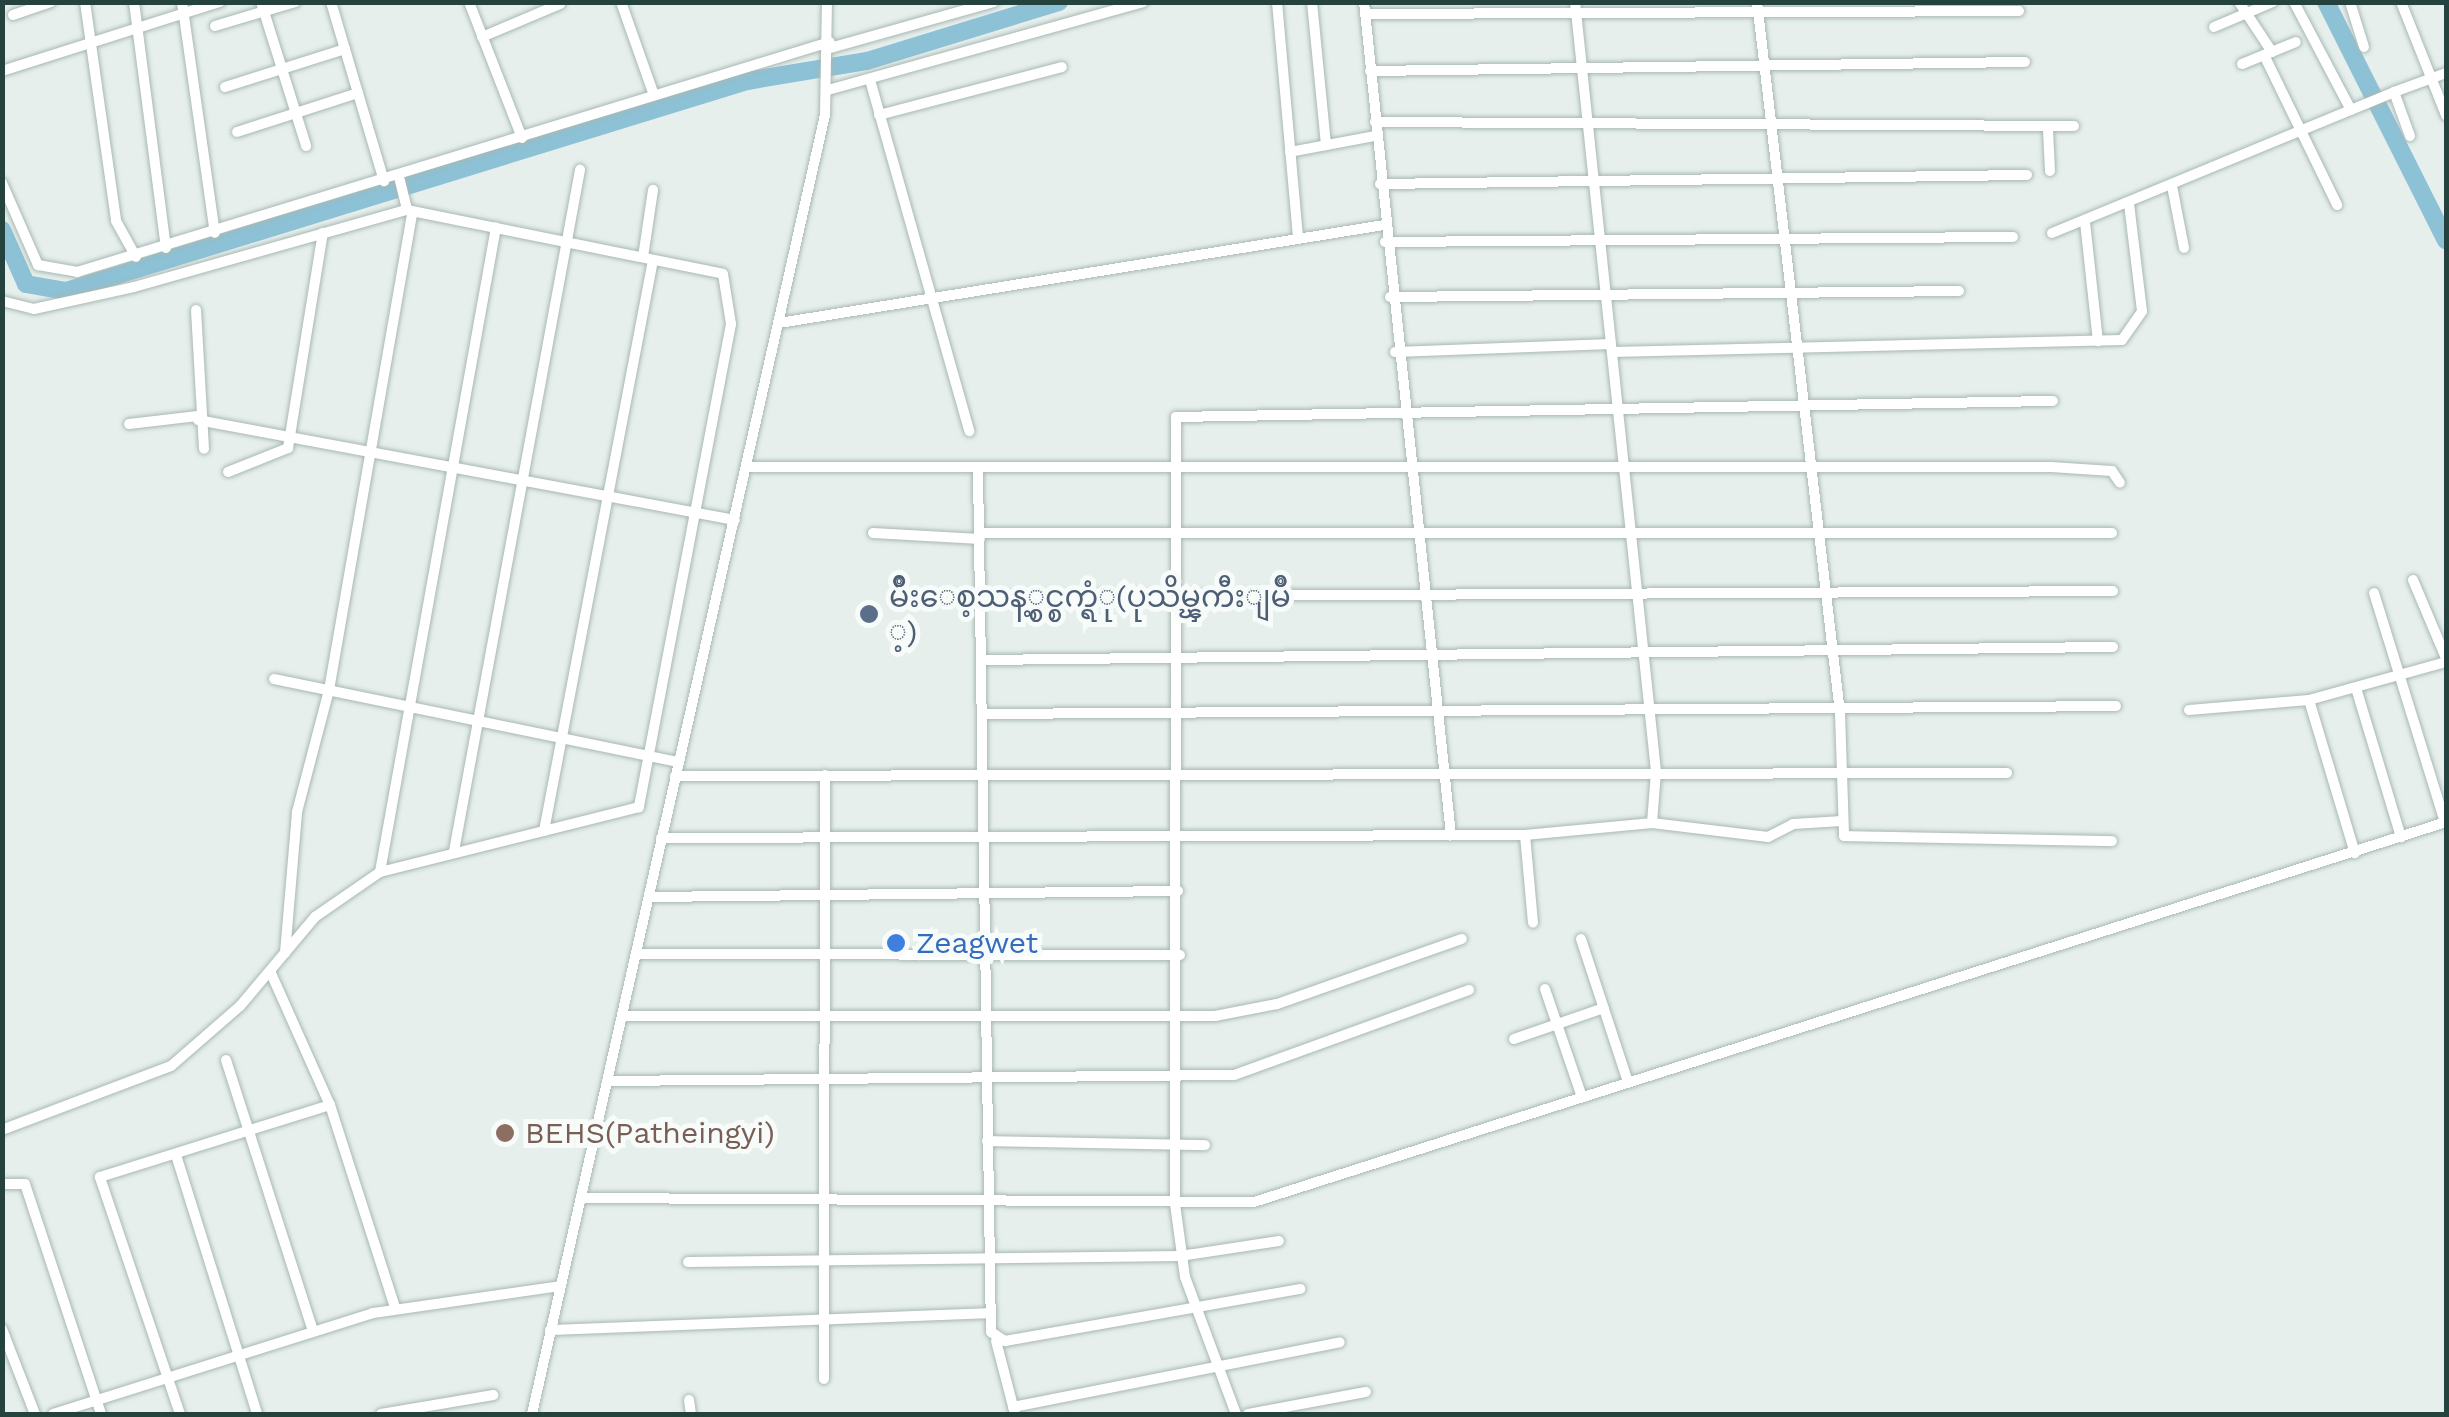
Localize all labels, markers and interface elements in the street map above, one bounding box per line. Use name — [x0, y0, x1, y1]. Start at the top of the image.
place label: မ်ိဳးေစ့သန့္စင္စက္ရံု(ပုသိမ္ၾကီးျမိဳ ့) — [889, 579, 1291, 650]
marker: မ်ိဳးေစ့သန့္စင္စက္ရံု(ပုသိမ္ၾကီးျမိဳ ့) — [858, 603, 880, 625]
place label: Zeagwet — [916, 925, 1038, 961]
marker: Zeagwet — [885, 932, 907, 954]
place label: BEHS(Patheingyi) — [525, 1115, 775, 1151]
marker: BEHS(Patheingyi) — [494, 1122, 516, 1144]

